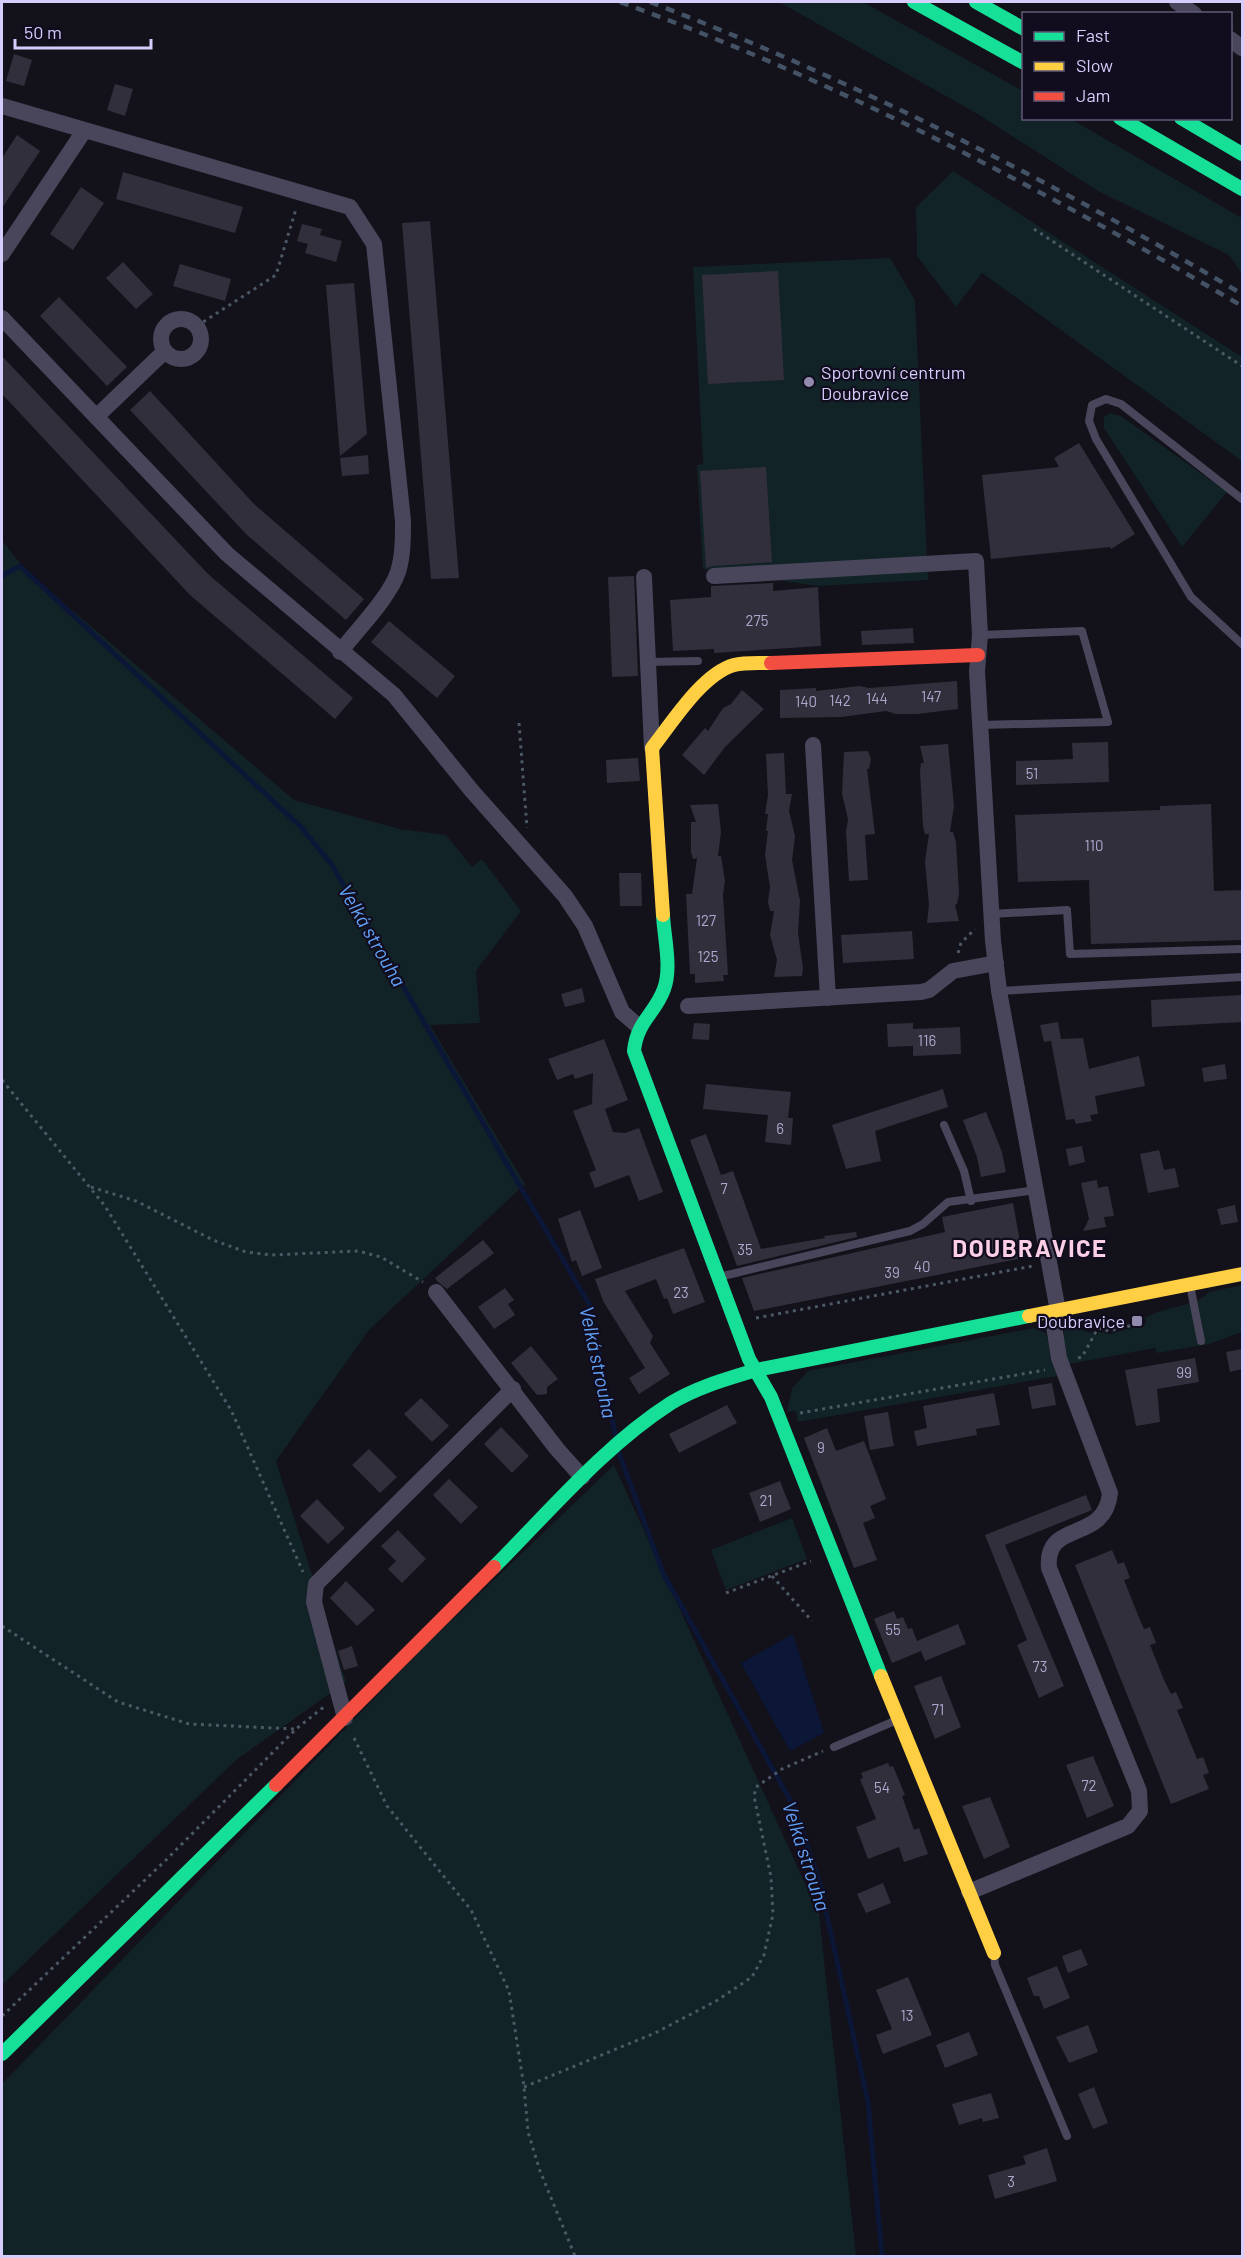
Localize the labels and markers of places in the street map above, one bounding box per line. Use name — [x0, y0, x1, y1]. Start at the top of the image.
place label: Sportovní centrum Doubravice — [821, 361, 966, 404]
marker: Sportovní centrum Doubravice — [802, 375, 816, 389]
place label: Doubravice — [1037, 1310, 1125, 1332]
marker: Doubravice — [1130, 1314, 1144, 1328]

